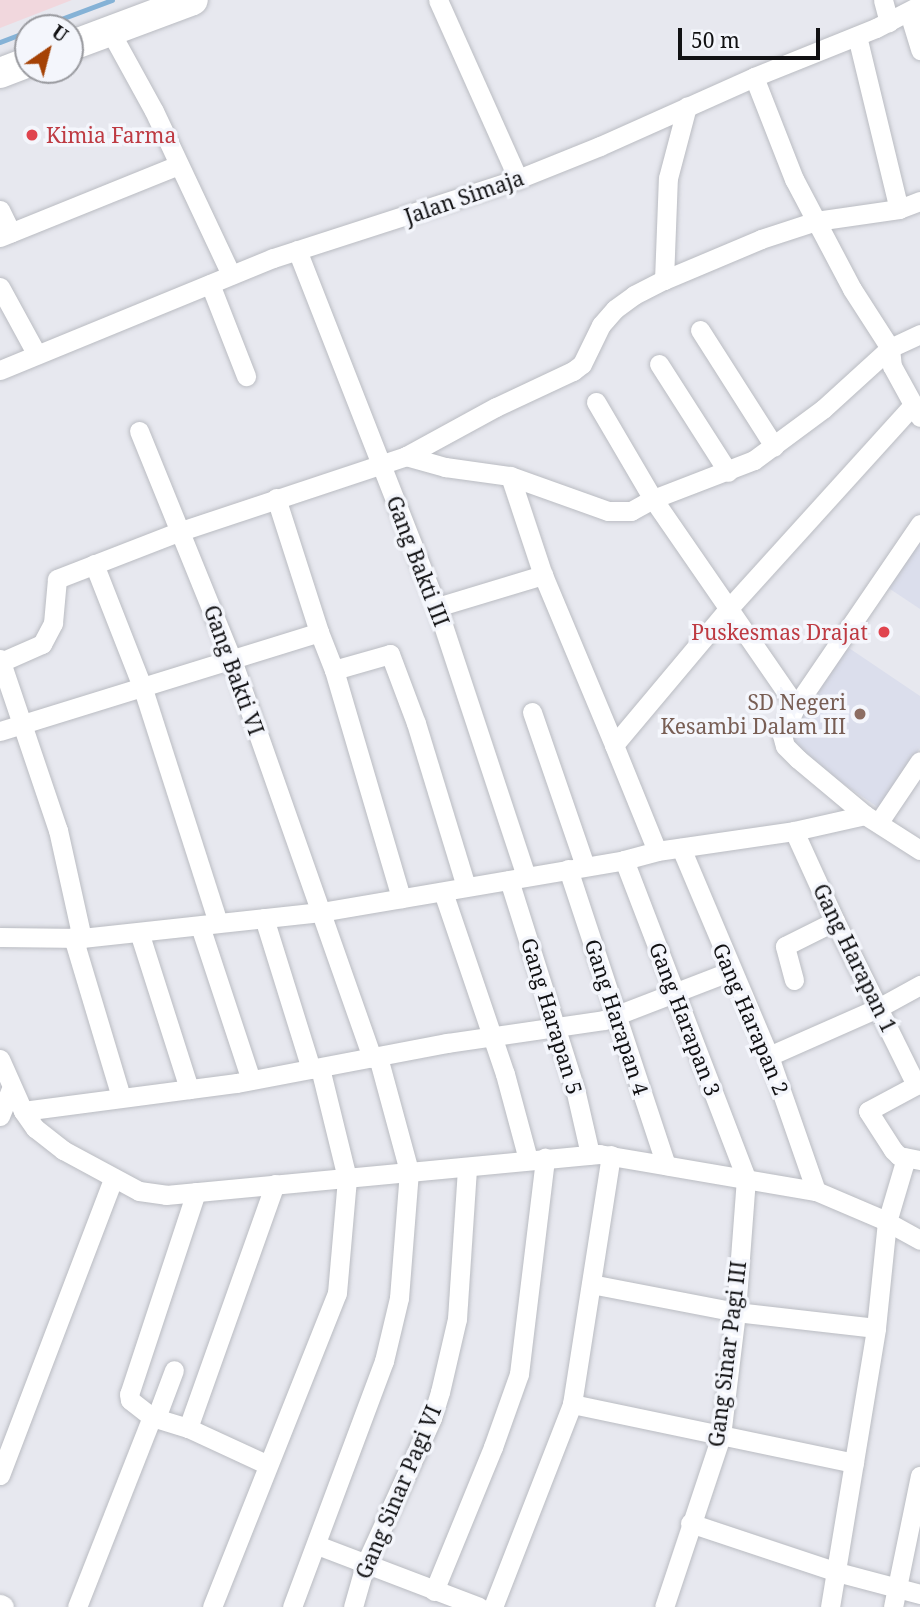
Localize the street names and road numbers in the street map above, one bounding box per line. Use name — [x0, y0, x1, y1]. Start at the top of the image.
street label: Jalan Simaja — [401, 165, 527, 229]
street label: Gang Bakti III — [382, 492, 454, 630]
street label: Gang Bakti VI — [199, 602, 269, 738]
street label: Gang Harapan 1 — [808, 880, 902, 1036]
street label: Gang Harapan 5 — [516, 935, 588, 1097]
street label: Gang Harapan 4 — [580, 936, 654, 1098]
street label: Gang Harapan 3 — [644, 939, 726, 1099]
street label: Gang Harapan 2 — [708, 939, 794, 1099]
street label: Gang Sinar Pagi III — [703, 1260, 751, 1448]
street label: Gang Sinar Pagi VI — [350, 1402, 446, 1582]

